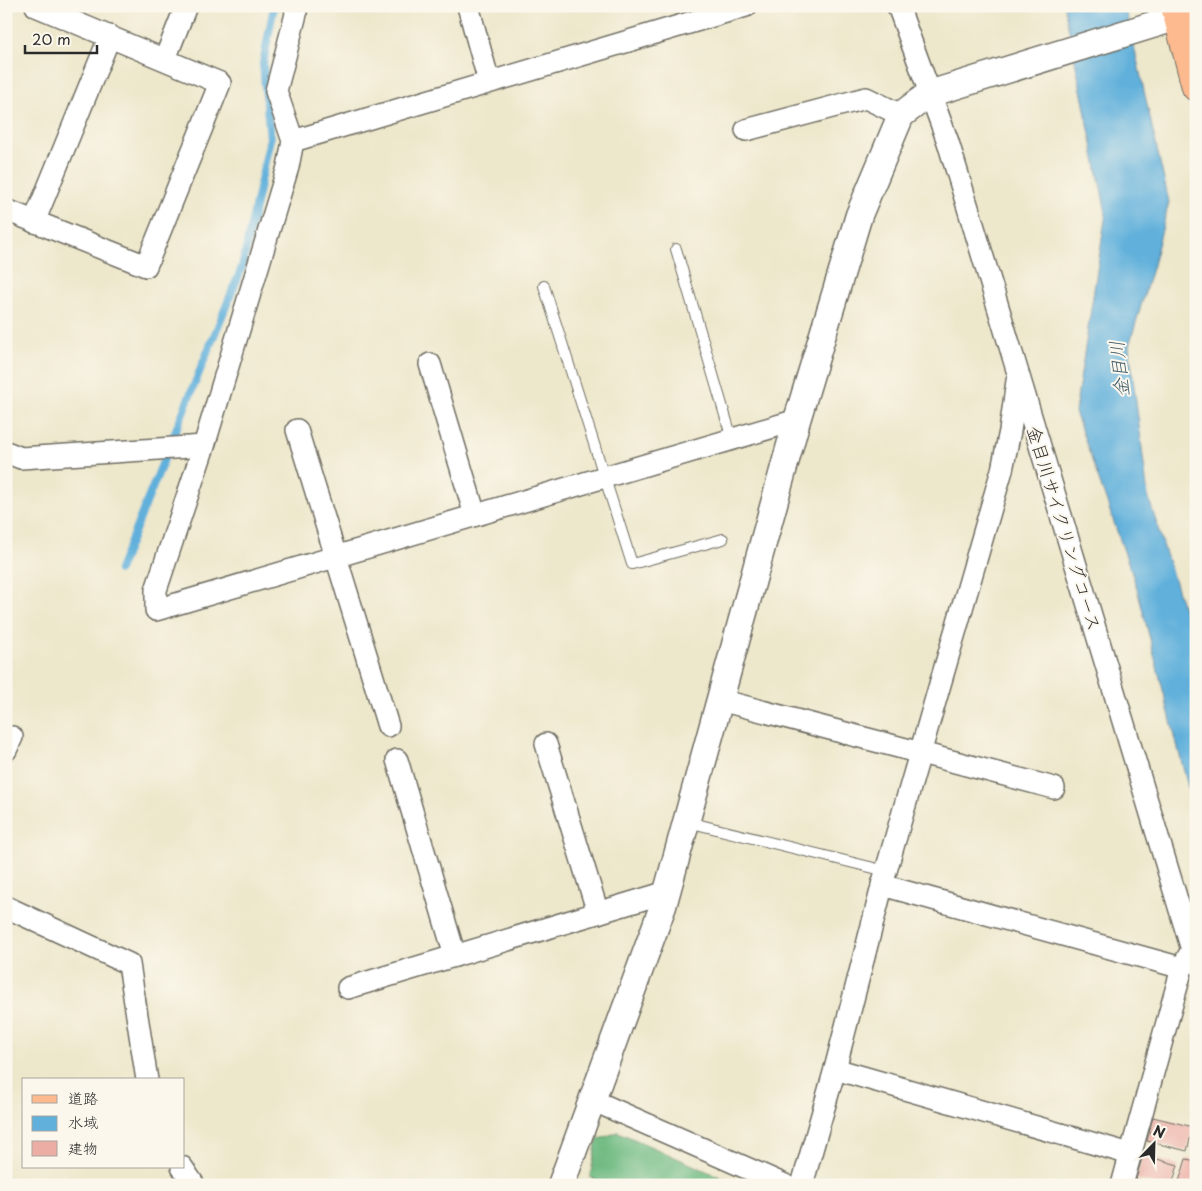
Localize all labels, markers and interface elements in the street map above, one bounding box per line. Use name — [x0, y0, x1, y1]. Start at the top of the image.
scale bar — [25, 22, 98, 54]
text: 20 m — [32, 27, 71, 50]
water label: 金目川 — [1101, 339, 1135, 399]
street label: 金目川サイクリングコース — [1021, 422, 1109, 634]
legend — [22, 1078, 185, 1168]
text: 道路 — [68, 1086, 98, 1109]
text: 水域 — [68, 1110, 98, 1133]
north arrow — [1130, 1118, 1180, 1168]
text: N — [1150, 1120, 1168, 1143]
text: 建物 — [68, 1136, 98, 1159]

